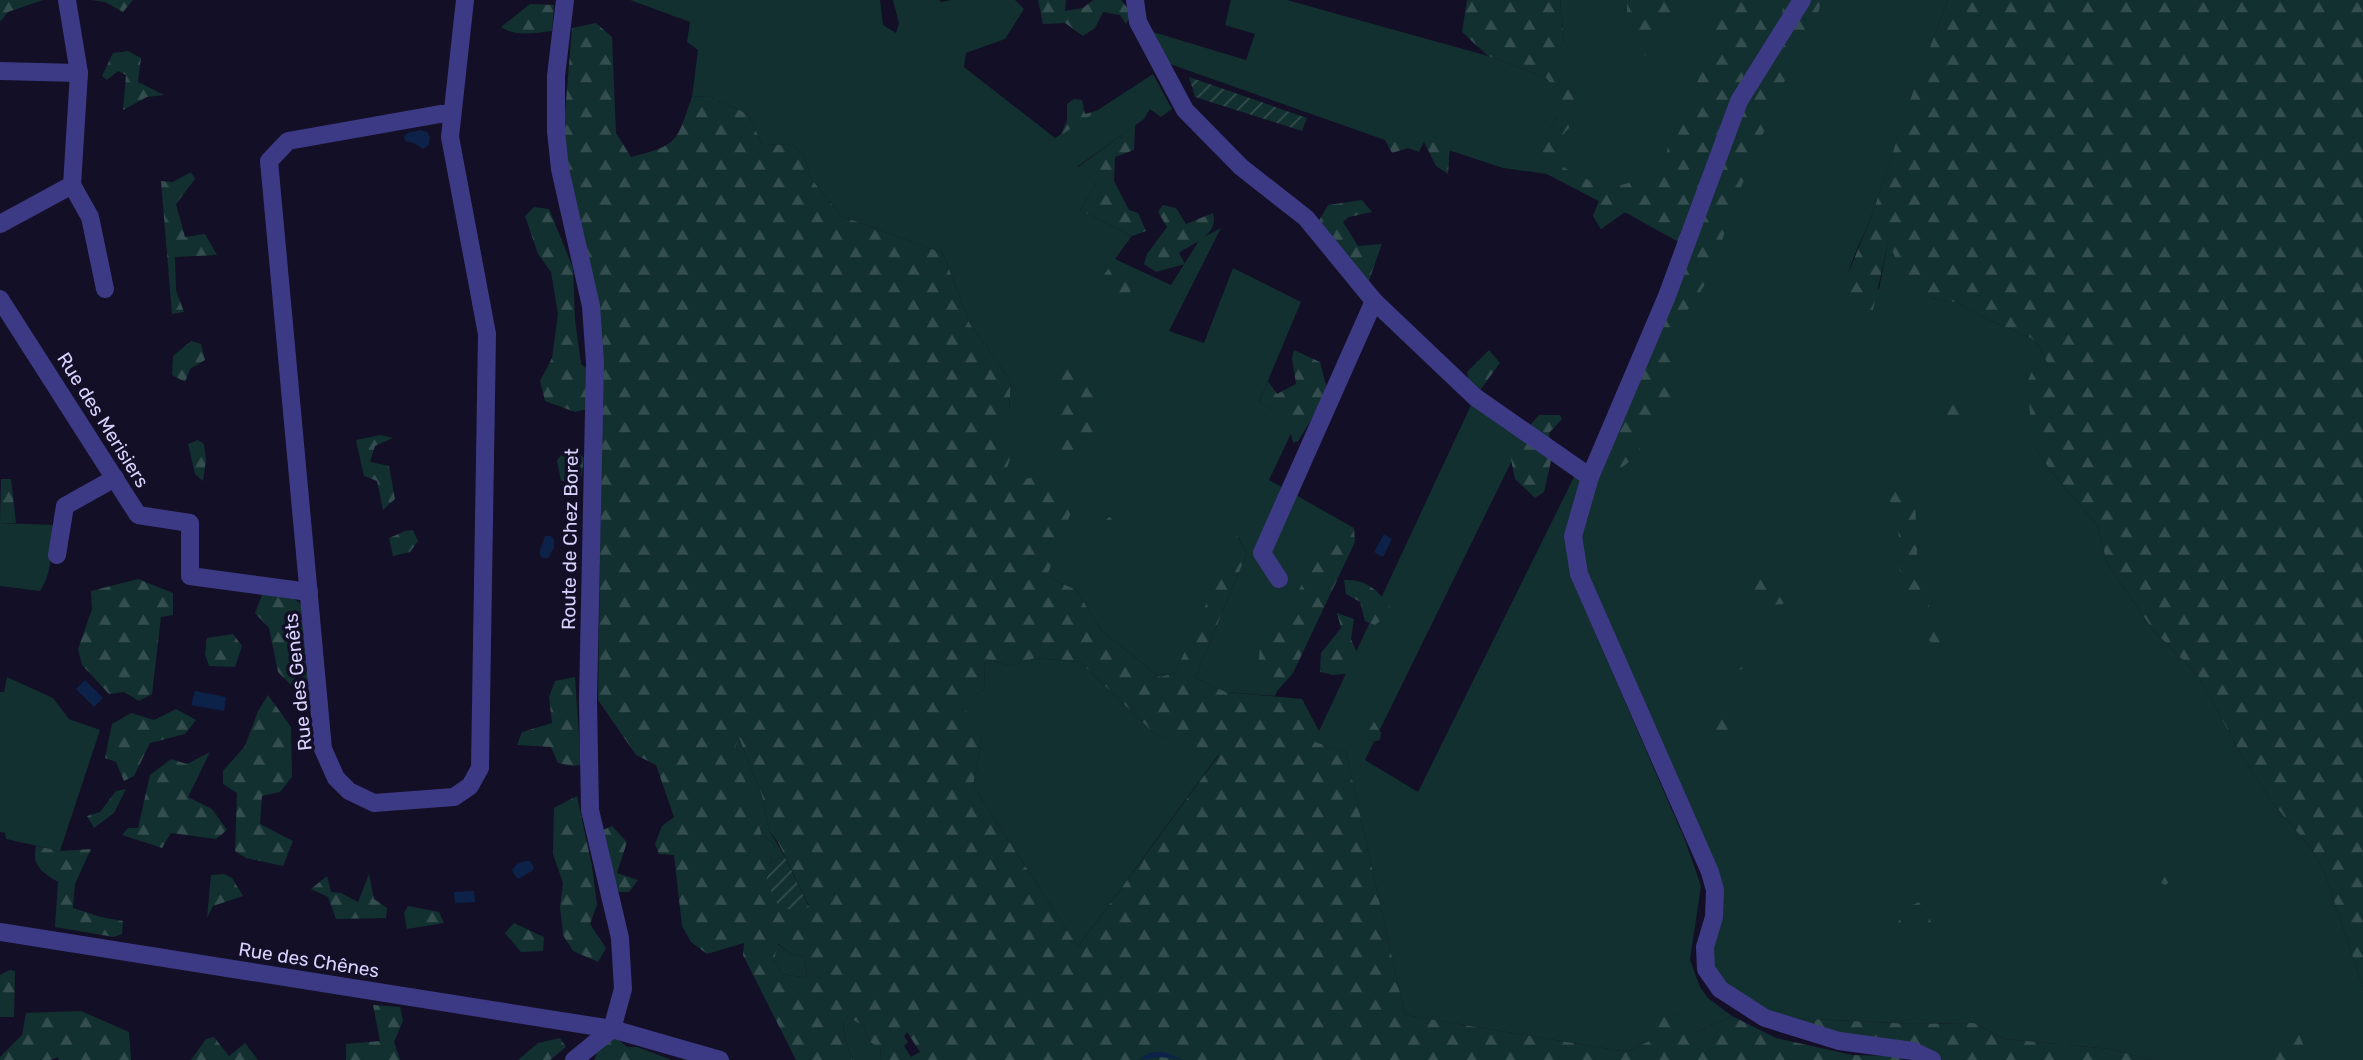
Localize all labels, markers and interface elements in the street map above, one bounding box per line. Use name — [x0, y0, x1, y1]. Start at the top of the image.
street label: Rue des Merisiers — [52, 348, 154, 492]
street label: Route de Chez Boret — [557, 447, 583, 630]
street label: Rue des Genêts — [279, 612, 317, 752]
street label: Rue des Chênes — [237, 938, 381, 982]

